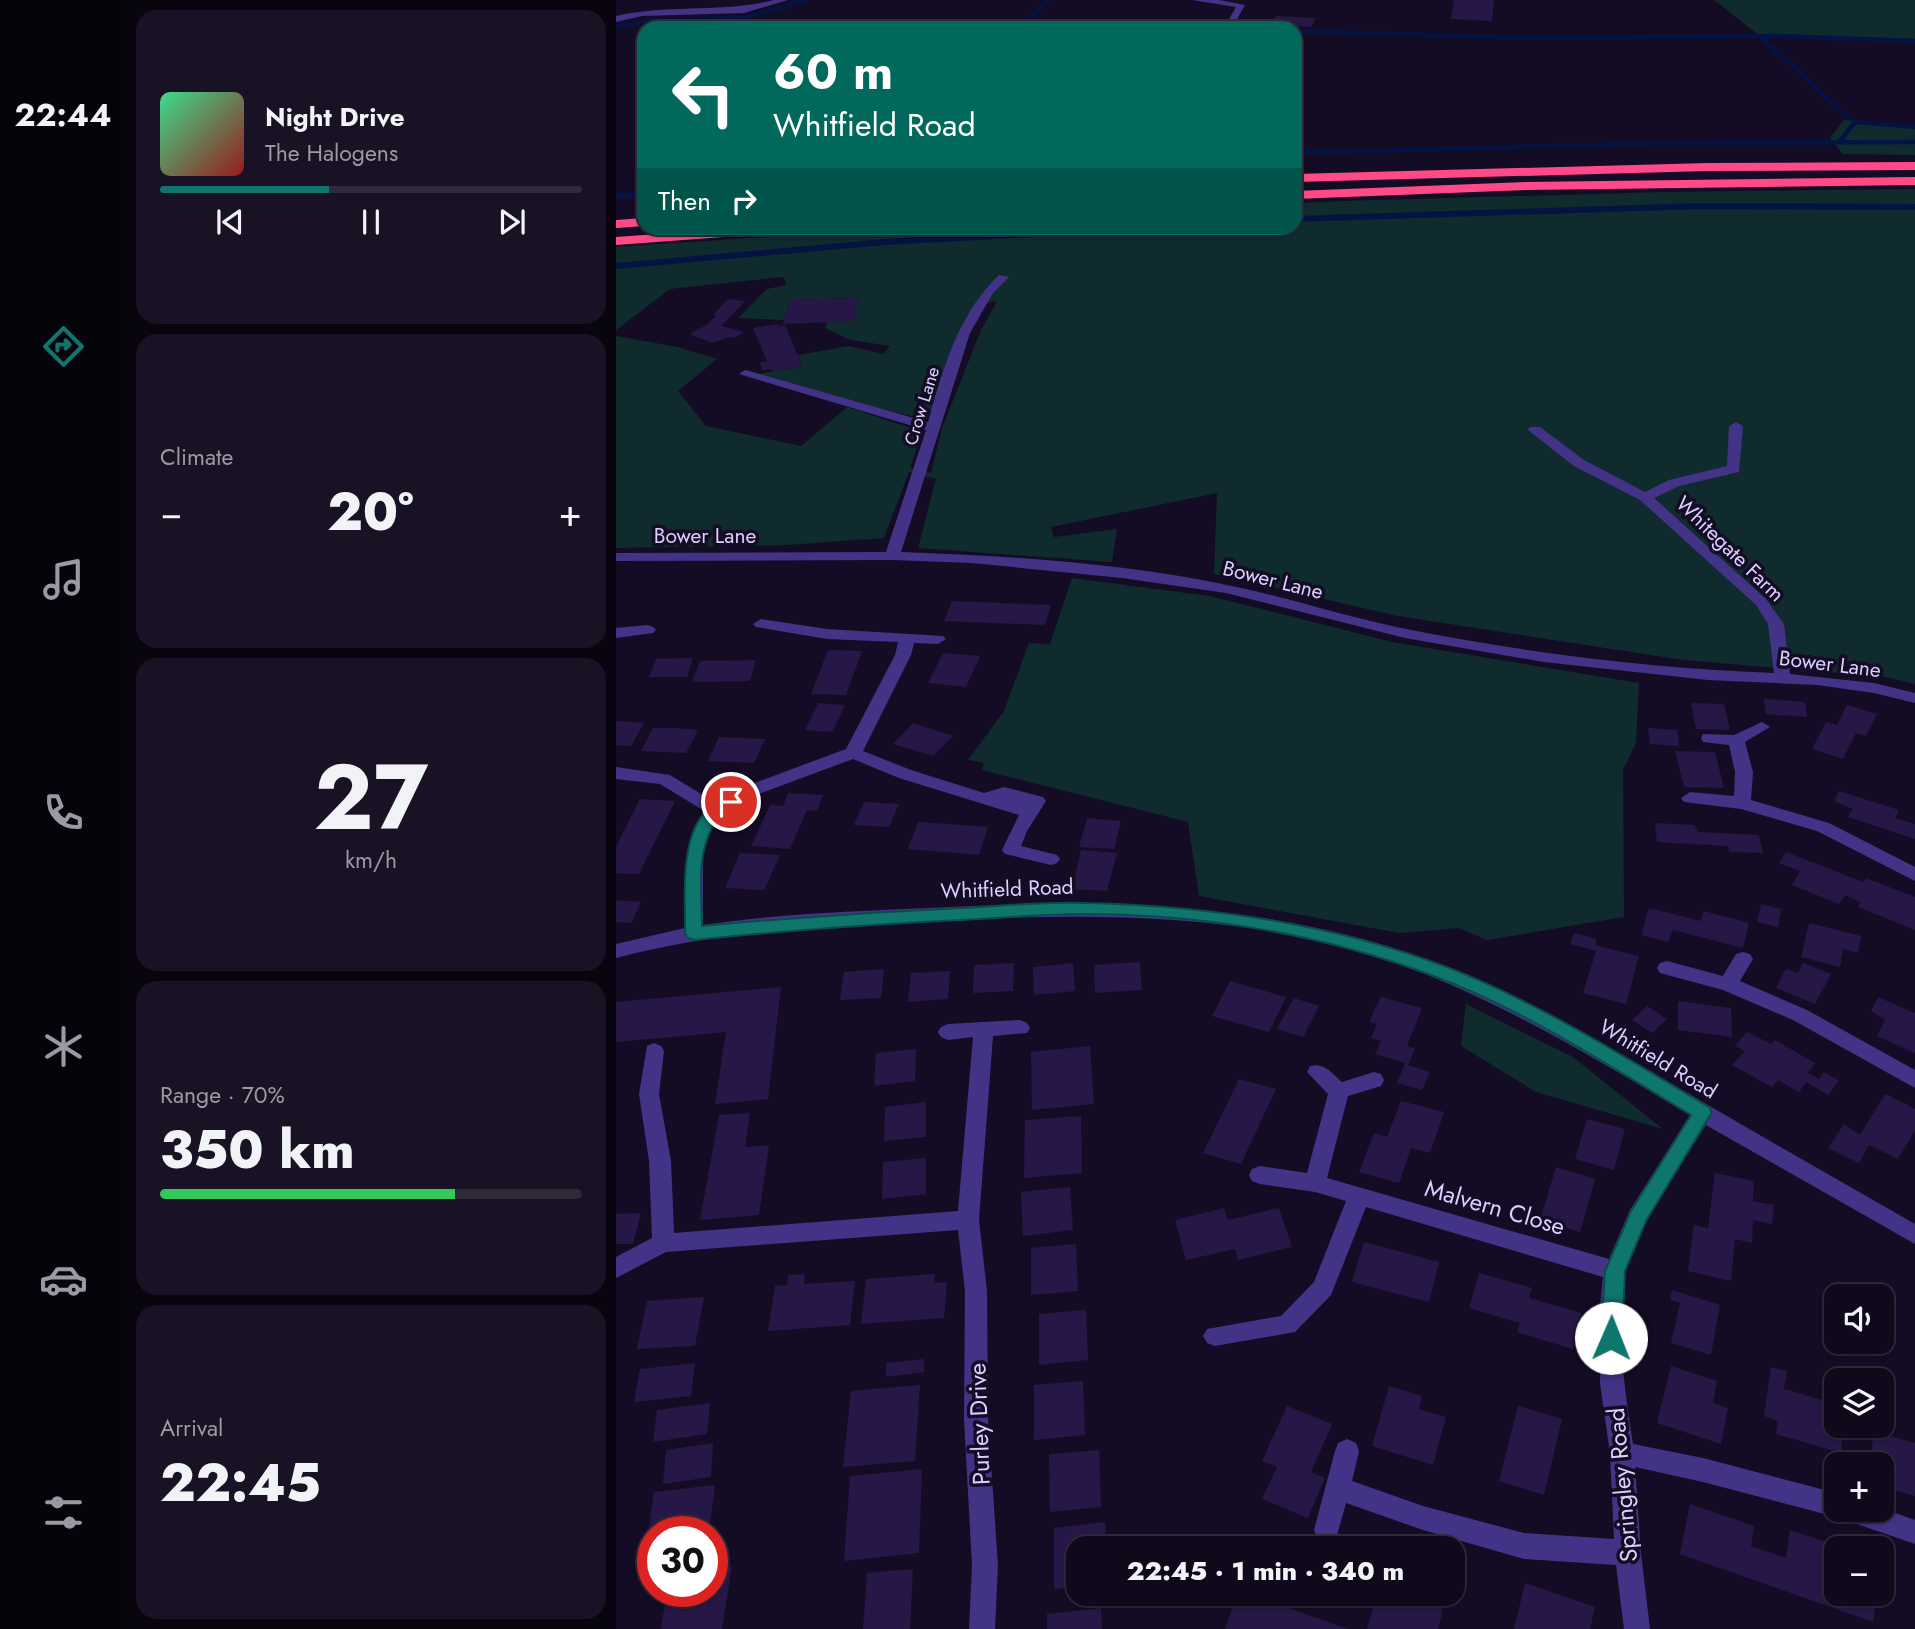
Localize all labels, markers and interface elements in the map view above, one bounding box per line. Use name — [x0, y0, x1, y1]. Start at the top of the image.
text: 60 m — [773, 37, 893, 107]
icon: left — [658, 49, 749, 140]
text: 22:44 — [15, 92, 111, 138]
text: Night Drive — [265, 98, 405, 136]
text: Whitfield Road — [773, 102, 976, 148]
text: The Halogens — [265, 136, 398, 170]
text: Then — [658, 182, 711, 220]
icon: right — [725, 182, 763, 220]
icon: previous — [211, 203, 249, 241]
icon: pause — [352, 203, 390, 241]
icon: next — [493, 203, 531, 241]
icon: directions — [39, 322, 88, 371]
street label: Crow Lane — [898, 364, 946, 448]
text: Climate — [160, 440, 233, 474]
text: 20° — [327, 474, 414, 550]
text: − — [160, 485, 182, 540]
text: + — [559, 485, 582, 540]
street label: Whitegate Farm — [1669, 489, 1791, 609]
street label: Bower Lane — [654, 521, 756, 551]
street label: Bower Lane — [1220, 553, 1327, 607]
icon: music — [39, 555, 88, 604]
street label: Bower Lane — [1777, 643, 1883, 685]
text: 27 — [314, 732, 428, 863]
pin — [701, 772, 761, 832]
icon: arrive — [712, 783, 750, 821]
icon: phone — [39, 788, 88, 837]
text: km/h — [345, 843, 397, 877]
street label: Whitfield Road — [940, 872, 1074, 906]
street label: Whitfield Road — [1593, 1012, 1723, 1106]
icon: climate — [39, 1022, 88, 1071]
text: Range · 70% — [160, 1078, 285, 1112]
text: 350 km — [160, 1112, 355, 1188]
street label: Malvern Close — [1421, 1170, 1569, 1244]
icon: car — [39, 1255, 88, 1304]
map controls — [1824, 1284, 1894, 1606]
button: sound — [1824, 1284, 1894, 1354]
position arrow — [1574, 1301, 1648, 1375]
street label: Purley Drive — [959, 1362, 999, 1486]
button: layers — [1824, 1368, 1894, 1438]
street label: Springley Road — [1598, 1406, 1646, 1564]
text: Arrival — [160, 1411, 223, 1445]
text: 22:45 — [160, 1445, 321, 1521]
button: + — [1824, 1452, 1894, 1522]
icon: filters — [39, 1488, 88, 1537]
speed limit sign: 30 — [637, 1516, 728, 1607]
button: − — [1824, 1536, 1894, 1606]
text: 22:45 · 1 min · 340 m — [1127, 1552, 1404, 1590]

